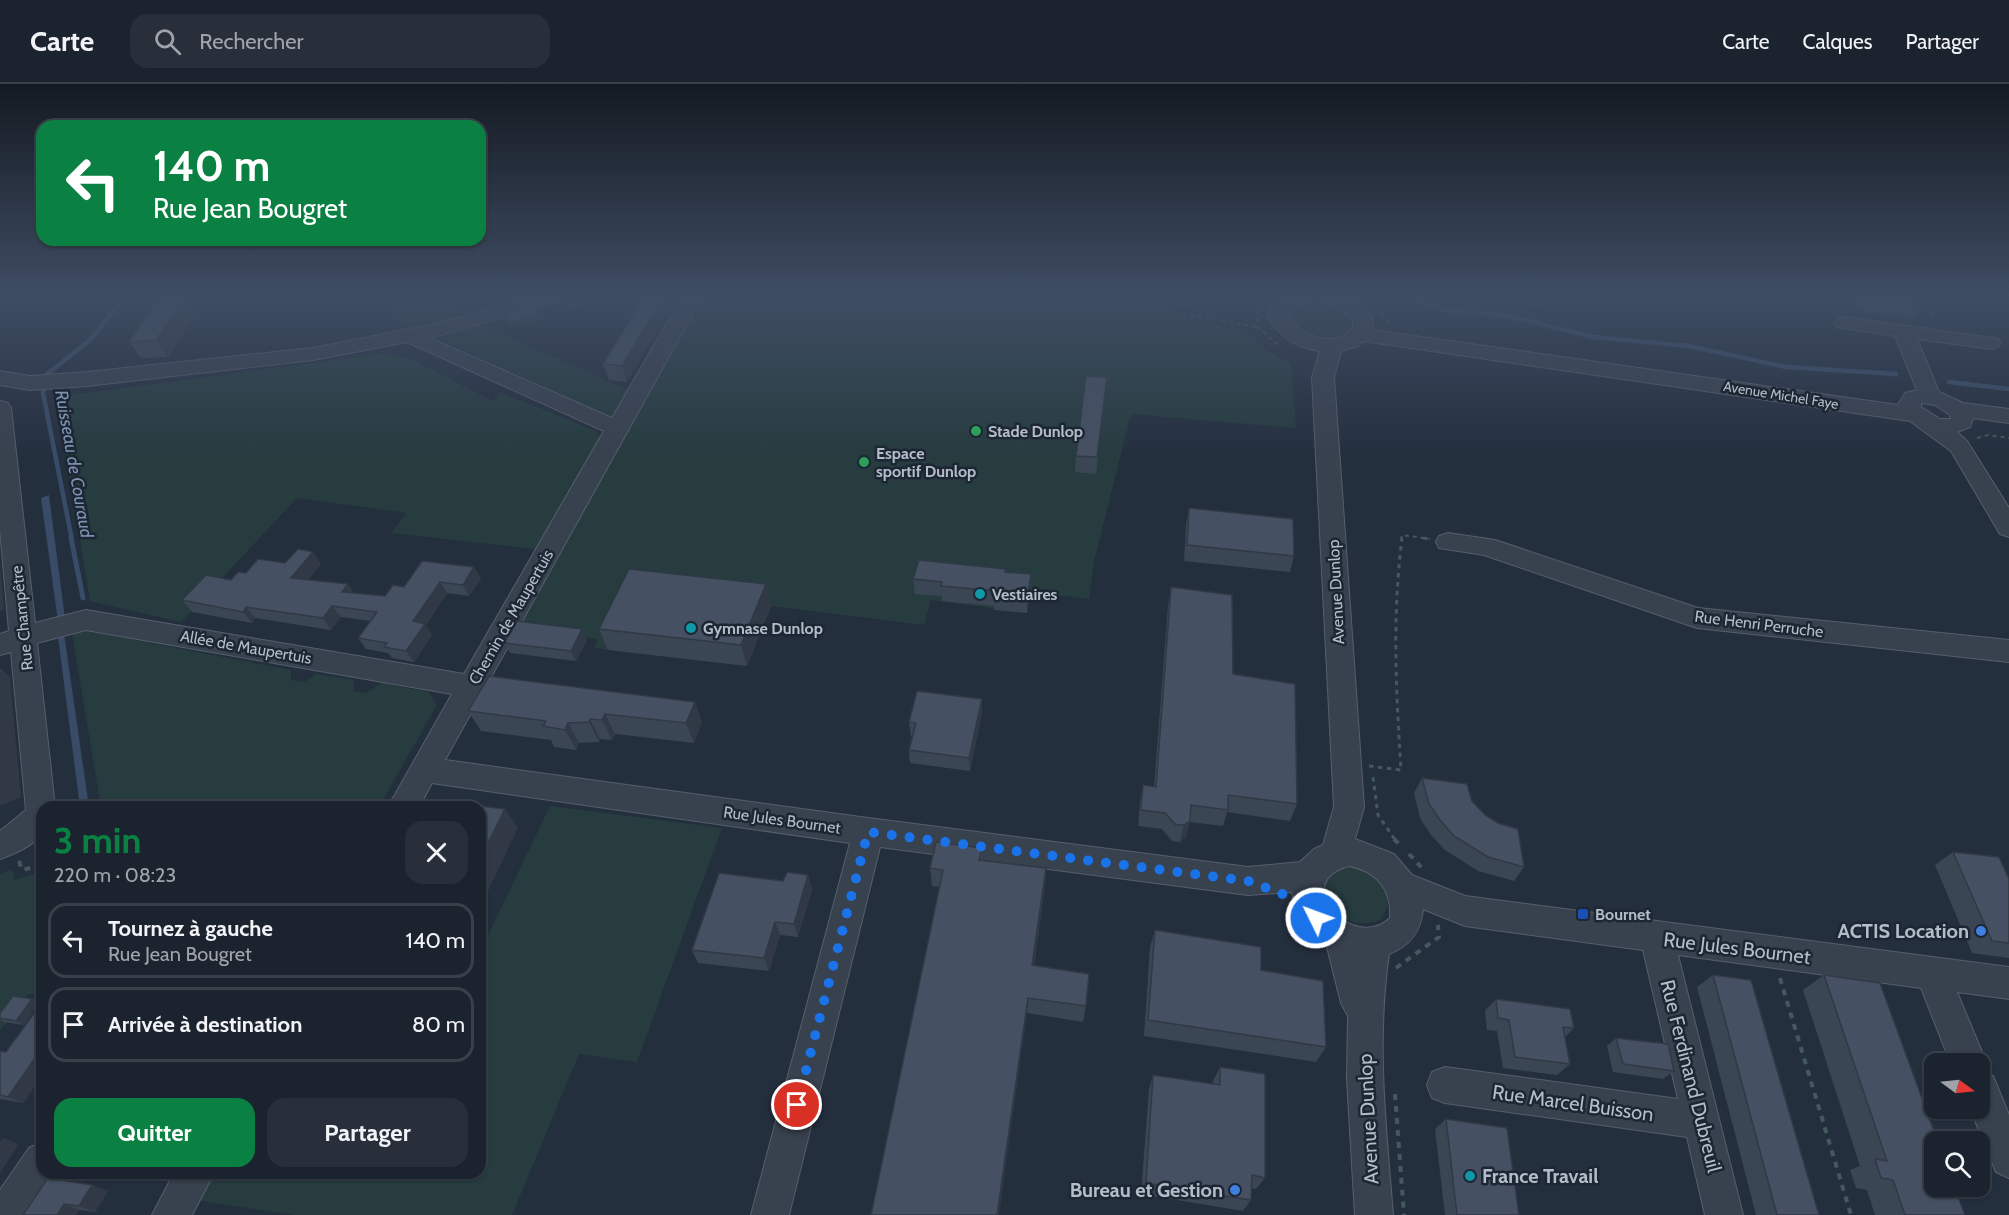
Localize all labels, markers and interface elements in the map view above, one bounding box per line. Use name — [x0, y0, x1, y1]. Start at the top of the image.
search box — [130, 14, 550, 68]
text: Carte — [30, 24, 94, 58]
icon: search — [151, 25, 184, 58]
text: Rechercher — [199, 28, 303, 55]
text: Carte — [1722, 29, 1770, 54]
text: Calques — [1803, 29, 1873, 54]
text: Partager — [1906, 29, 1979, 54]
text: 140 m — [153, 140, 270, 192]
icon: left — [54, 144, 132, 222]
text: Rue Jean Bougret — [153, 192, 347, 225]
street label: Avenue Michel Faye — [1722, 377, 1840, 413]
water label: Ruisseau de Couraud — [50, 388, 98, 540]
place label: Stade Dunlop — [988, 422, 1083, 441]
marker: Stade Dunlop — [969, 424, 983, 438]
place label: Espace sportif Dunlop — [876, 444, 976, 481]
marker: Espace sportif Dunlop — [857, 455, 871, 469]
street label: Avenue Dunlop — [1324, 539, 1348, 645]
street label: Chemin de Maupertuis — [465, 546, 557, 688]
street label: Rue Champêtre — [7, 565, 37, 671]
place label: Vestiaires — [992, 585, 1058, 604]
marker: Vestiaires — [973, 587, 987, 601]
street label: Rue Henri Perruche — [1693, 607, 1825, 641]
place label: Gymnase Dunlop — [703, 619, 823, 638]
marker: Gymnase Dunlop — [684, 621, 698, 635]
street label: Allée de Maupertuis — [179, 626, 313, 668]
street label: Rue Jules Bournet — [722, 802, 843, 838]
text: 3 min — [54, 818, 141, 862]
button: close — [405, 821, 468, 884]
text: 220 m · 08:23 — [54, 863, 176, 887]
position arrow — [1284, 886, 1348, 950]
place label: Bournet — [1595, 905, 1651, 924]
marker: Bournet — [1576, 907, 1590, 921]
text: Tournez à gauche — [108, 915, 273, 942]
place label: ACTIS Location — [1837, 919, 1969, 943]
icon: left — [57, 924, 90, 957]
marker: ACTIS Location — [1974, 924, 1988, 938]
text: 140 m — [406, 927, 465, 954]
street label: Rue Jules Bournet — [1662, 927, 1812, 969]
text: Rue Jean Bougret — [108, 942, 252, 966]
street label: Rue Ferdinand Dubreuil — [1655, 977, 1727, 1175]
icon: arrive — [57, 1008, 90, 1041]
text: Arrivée à destination — [108, 1011, 302, 1038]
text: 80 m — [412, 1011, 465, 1038]
street label: Avenue Dunlop — [1353, 1053, 1383, 1185]
north arrow — [1924, 1053, 1990, 1119]
map controls — [1924, 1053, 1990, 1197]
pin — [771, 1079, 822, 1130]
street label: Rue Marcel Buisson — [1491, 1080, 1655, 1126]
icon: arrive — [780, 1088, 813, 1121]
button: Quitter — [54, 1098, 255, 1167]
button: Partager — [267, 1098, 468, 1167]
button: search — [1924, 1131, 1990, 1197]
place label: France Travail — [1482, 1164, 1598, 1188]
marker: France Travail — [1463, 1169, 1477, 1183]
place label: Bureau et Gestion — [1070, 1178, 1223, 1202]
marker: Bureau et Gestion — [1228, 1183, 1242, 1197]

